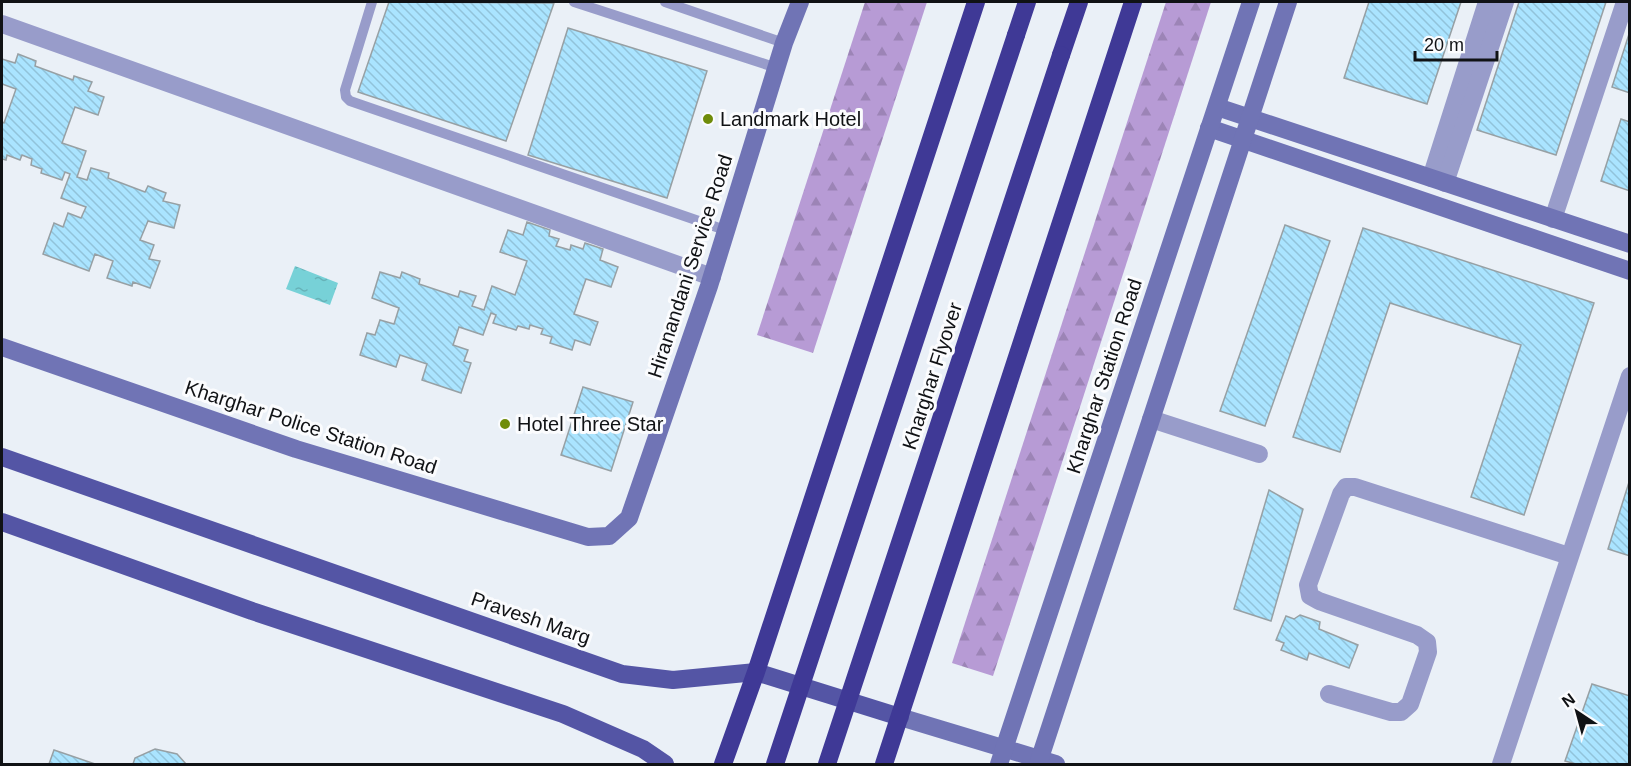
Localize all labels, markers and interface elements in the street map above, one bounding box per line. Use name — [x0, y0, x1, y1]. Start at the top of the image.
scale bar — [1415, 24, 1498, 62]
text: 20 m — [1424, 35, 1464, 55]
place label: Landmark Hotel — [720, 108, 861, 130]
marker: Landmark Hotel — [701, 112, 715, 126]
street label: Hiranandani Service Road — [643, 152, 737, 380]
street label: Kharghar Station Road — [1062, 276, 1146, 476]
street label: Kharghar Flyover — [898, 299, 966, 452]
street label: Kharghar Police Station Road — [182, 376, 440, 478]
place label: Hotel Three Star — [517, 413, 664, 435]
marker: Hotel Three Star — [498, 417, 512, 431]
street label: Pravesh Marg — [469, 587, 593, 649]
north arrow — [1547, 682, 1607, 742]
text: N — [1559, 690, 1578, 711]

